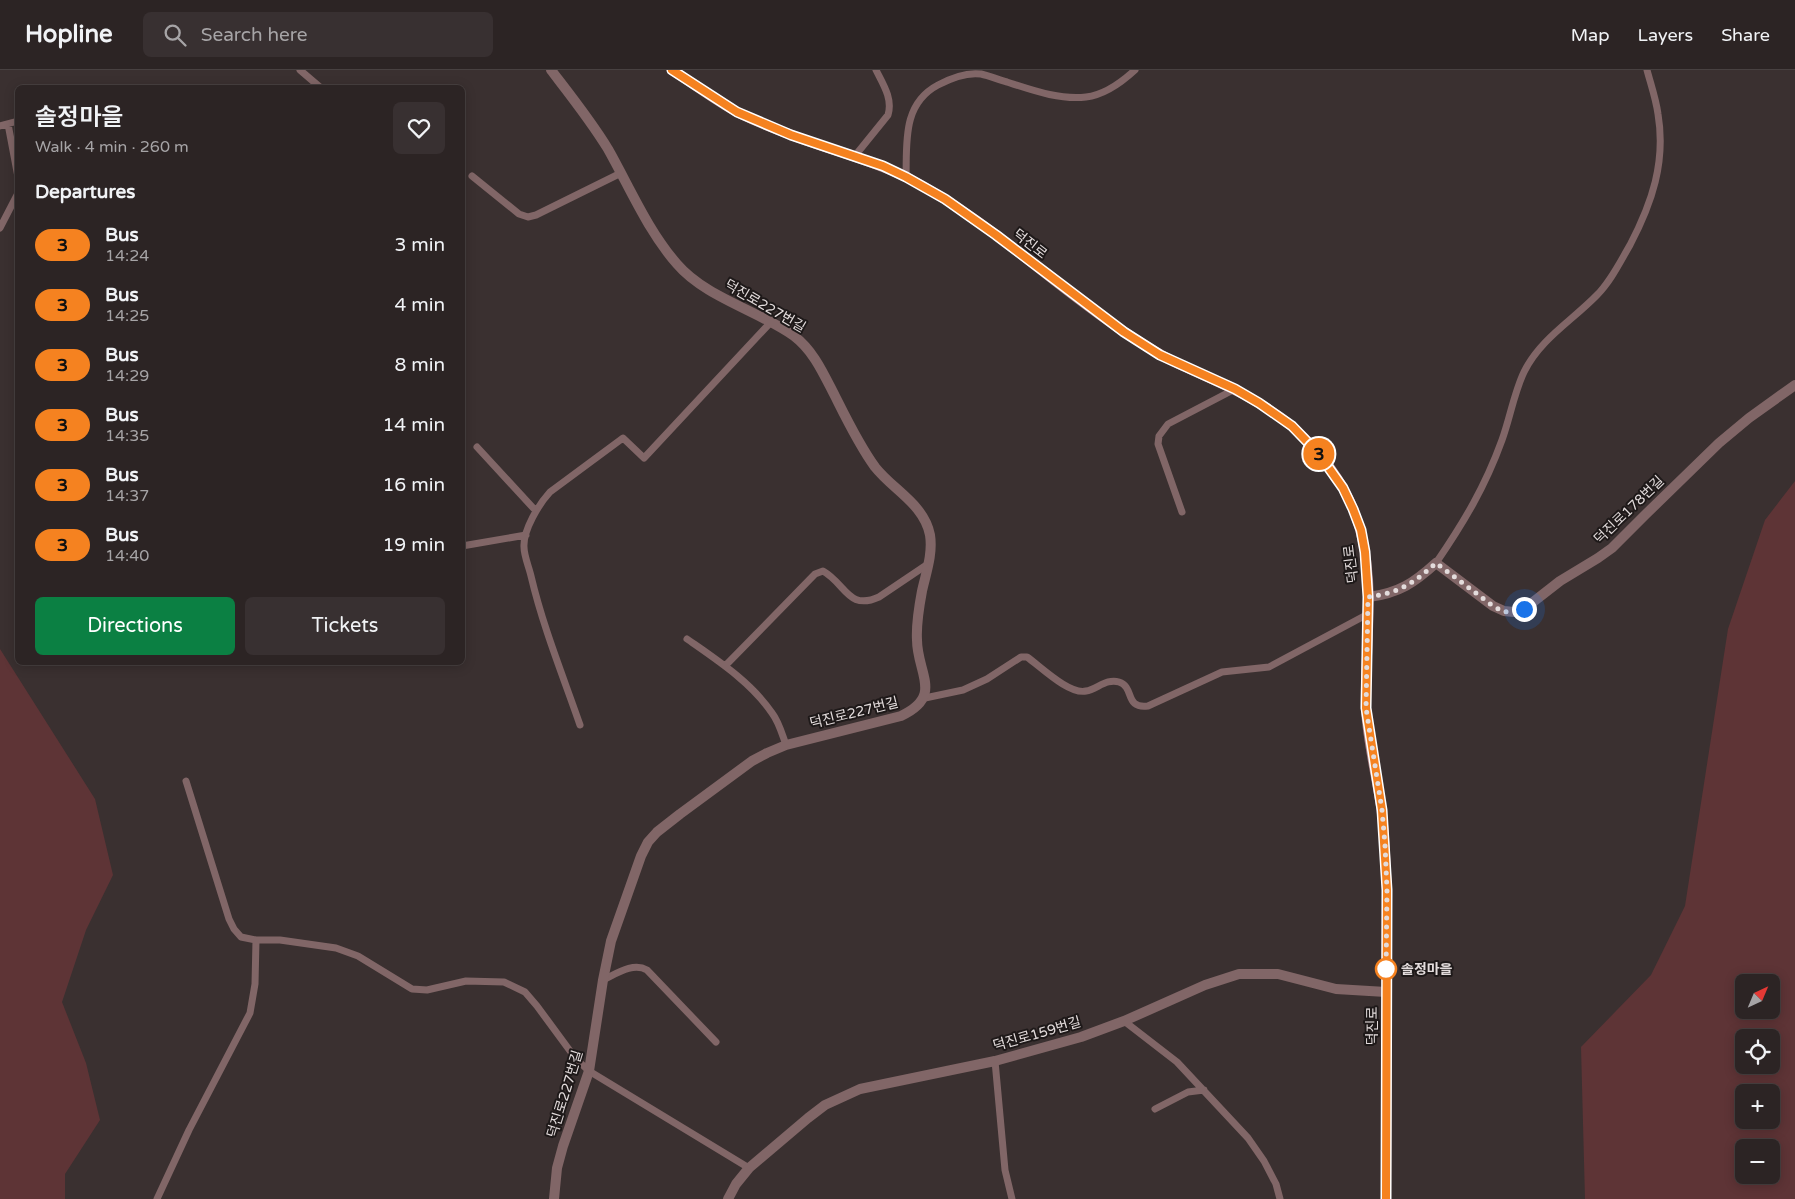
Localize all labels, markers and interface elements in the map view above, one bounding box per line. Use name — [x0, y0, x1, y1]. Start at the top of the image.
search box — [143, 12, 493, 57]
text: Hopline — [25, 20, 113, 49]
icon: search — [161, 21, 189, 49]
text: Search here — [201, 24, 308, 46]
text: Map — [1571, 24, 1610, 46]
text: Layers — [1638, 24, 1693, 46]
text: Share — [1721, 24, 1770, 46]
button: heart — [393, 102, 445, 154]
text: 솔정마을 — [35, 103, 123, 132]
text: Walk · 4 min · 260 m — [35, 137, 189, 157]
text: Departures — [35, 181, 135, 203]
text: Bus — [105, 224, 139, 246]
street label: 덕진로 — [1010, 225, 1051, 263]
text: 3 — [57, 234, 68, 256]
text: 3 min — [394, 234, 445, 256]
text: 14:24 — [105, 246, 149, 266]
street label: 덕진로227번길 — [721, 276, 809, 336]
text: Bus — [105, 284, 139, 306]
text: 3 — [57, 294, 68, 316]
text: 4 min — [394, 294, 445, 316]
text: 14:25 — [105, 306, 149, 326]
text: Bus — [105, 344, 139, 366]
text: 3 — [57, 354, 68, 376]
text: 8 min — [394, 354, 445, 376]
text: 14:29 — [105, 366, 149, 386]
text: Bus — [105, 404, 139, 426]
text: 3 — [57, 414, 68, 436]
text: 14 min — [382, 414, 445, 436]
text: 14:35 — [105, 426, 149, 446]
line badge: 3 — [1303, 438, 1335, 470]
text: 3 — [1313, 443, 1325, 465]
text: Bus — [105, 464, 139, 486]
street label: 덕진로178번길 — [1590, 472, 1668, 548]
text: 3 — [57, 474, 68, 496]
text: 16 min — [382, 474, 445, 496]
text: 14:37 — [105, 486, 149, 506]
text: Bus — [105, 524, 139, 546]
text: 3 — [57, 534, 68, 556]
text: 19 min — [382, 534, 445, 556]
street label: 덕진로 — [1340, 544, 1362, 584]
text: 14:40 — [105, 546, 149, 566]
button: Directions — [35, 597, 235, 655]
button: Tickets — [245, 597, 445, 655]
your location — [1512, 597, 1537, 622]
street label: 덕진로227번길 — [808, 694, 900, 732]
marker: 솔정마을 — [1375, 958, 1397, 980]
place label: 솔정마을 — [1401, 961, 1453, 978]
north arrow — [1735, 974, 1780, 1019]
map controls — [1735, 974, 1780, 1184]
street label: 덕진로 — [1364, 1007, 1381, 1045]
street label: 덕진로159번길 — [991, 1013, 1083, 1055]
button: locate — [1735, 1029, 1780, 1074]
street label: 덕진로227번길 — [544, 1048, 586, 1140]
button: + — [1735, 1084, 1780, 1129]
button: − — [1735, 1139, 1780, 1184]

